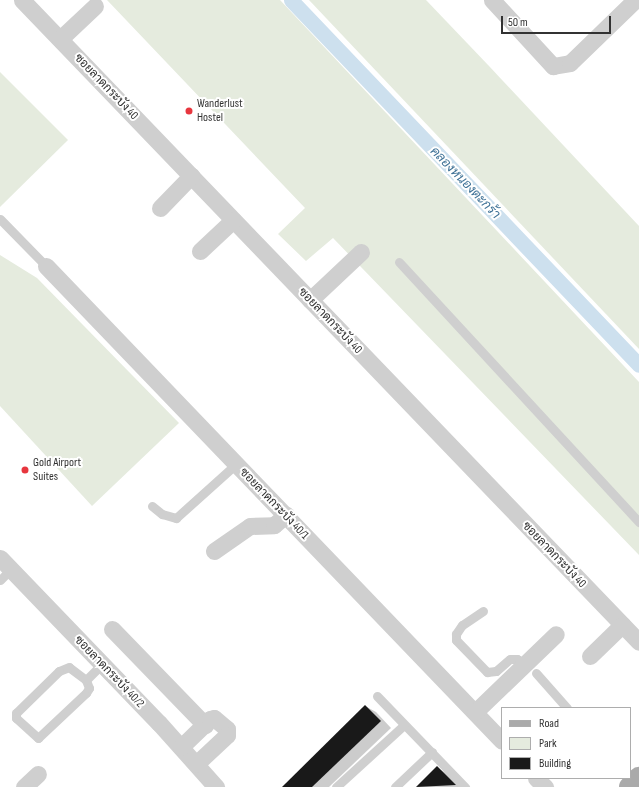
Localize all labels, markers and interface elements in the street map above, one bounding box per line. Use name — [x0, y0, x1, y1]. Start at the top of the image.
scale bar — [503, 8, 613, 34]
text: 50 m — [508, 15, 528, 30]
street label: ซอยลาดกระบัง 40 — [71, 51, 141, 123]
place label: Wanderlust Hostel — [197, 97, 243, 125]
marker: Wanderlust Hostel — [184, 106, 194, 116]
water label: คลองหนองตะกร้า — [427, 144, 503, 222]
street label: ซอยลาดกระบัง 40 — [295, 285, 365, 357]
place label: Gold Airport Suites — [33, 456, 81, 484]
marker: Gold Airport Suites — [20, 465, 30, 475]
street label: ซอยลาดกระบัง 40/1 — [236, 465, 312, 543]
street label: ซอยลาดกระบัง 40 — [519, 519, 589, 591]
street label: ซอยลาดกระบัง 40/2 — [71, 633, 147, 711]
legend — [501, 707, 631, 779]
text: Road — [539, 716, 559, 731]
text: Park — [539, 736, 557, 751]
text: Building — [539, 756, 571, 771]

